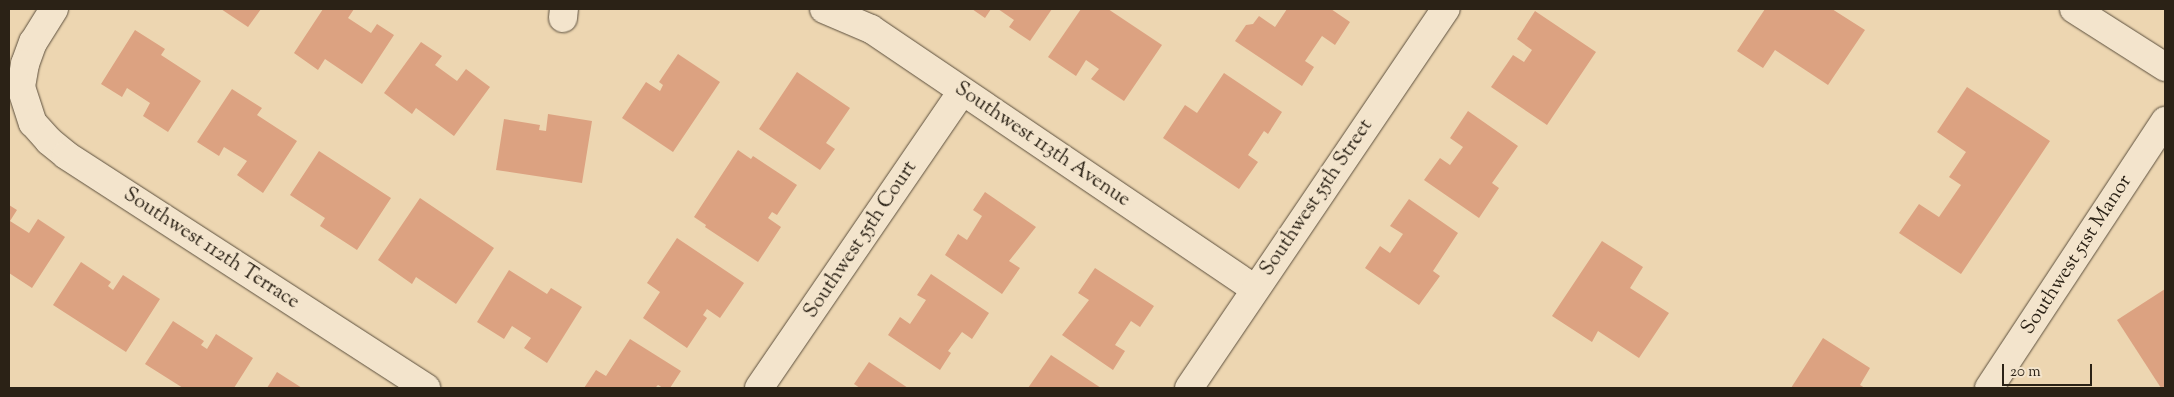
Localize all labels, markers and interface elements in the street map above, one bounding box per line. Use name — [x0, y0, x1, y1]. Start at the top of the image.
street label: Southwest 113th Avenue — [950, 77, 1134, 213]
street label: Southwest 55th Street — [1256, 115, 1378, 281]
street label: Southwest 55th Court — [799, 157, 923, 323]
street label: Southwest 51st Manor — [2016, 171, 2138, 339]
street label: Southwest 112th Terrace — [118, 183, 304, 315]
scale bar — [2004, 354, 2094, 386]
text: 20 m — [2010, 362, 2041, 383]

